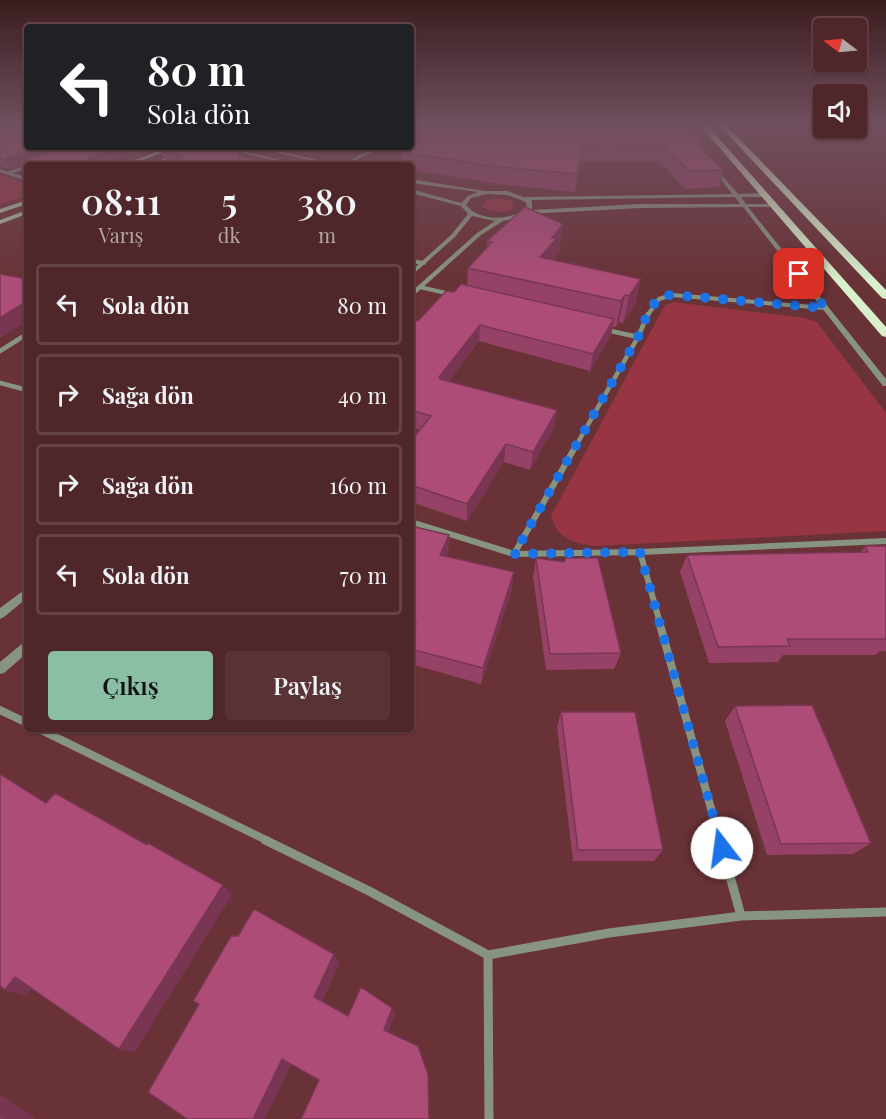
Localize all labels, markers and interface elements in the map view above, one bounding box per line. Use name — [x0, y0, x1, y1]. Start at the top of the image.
north arrow — [813, 18, 867, 72]
map controls — [813, 18, 867, 138]
text: 80 m — [147, 41, 245, 97]
icon: left — [48, 48, 126, 126]
button: sound — [813, 84, 867, 138]
text: Sola dön — [147, 95, 250, 131]
text: 08:11 — [81, 176, 161, 224]
text: 5 — [221, 176, 237, 224]
text: 380 — [297, 176, 357, 224]
text: Varış — [98, 221, 143, 248]
text: dk — [218, 221, 240, 248]
text: m — [318, 221, 336, 248]
pin — [773, 248, 824, 299]
icon: arrive — [782, 257, 815, 290]
icon: left — [51, 288, 84, 321]
text: Sola dön — [102, 290, 189, 320]
text: 80 m — [337, 290, 387, 320]
icon: right — [51, 378, 84, 411]
text: Sağa dön — [102, 380, 194, 410]
text: 40 m — [338, 380, 387, 410]
icon: right — [51, 468, 84, 501]
text: Sağa dön — [102, 470, 194, 500]
text: 160 m — [329, 470, 387, 500]
icon: left — [51, 558, 84, 591]
text: Sola dön — [102, 560, 189, 590]
text: 70 m — [340, 560, 387, 590]
button: Çıkış — [48, 651, 213, 720]
button: Paylaş — [225, 651, 390, 720]
position arrow — [690, 816, 754, 880]

